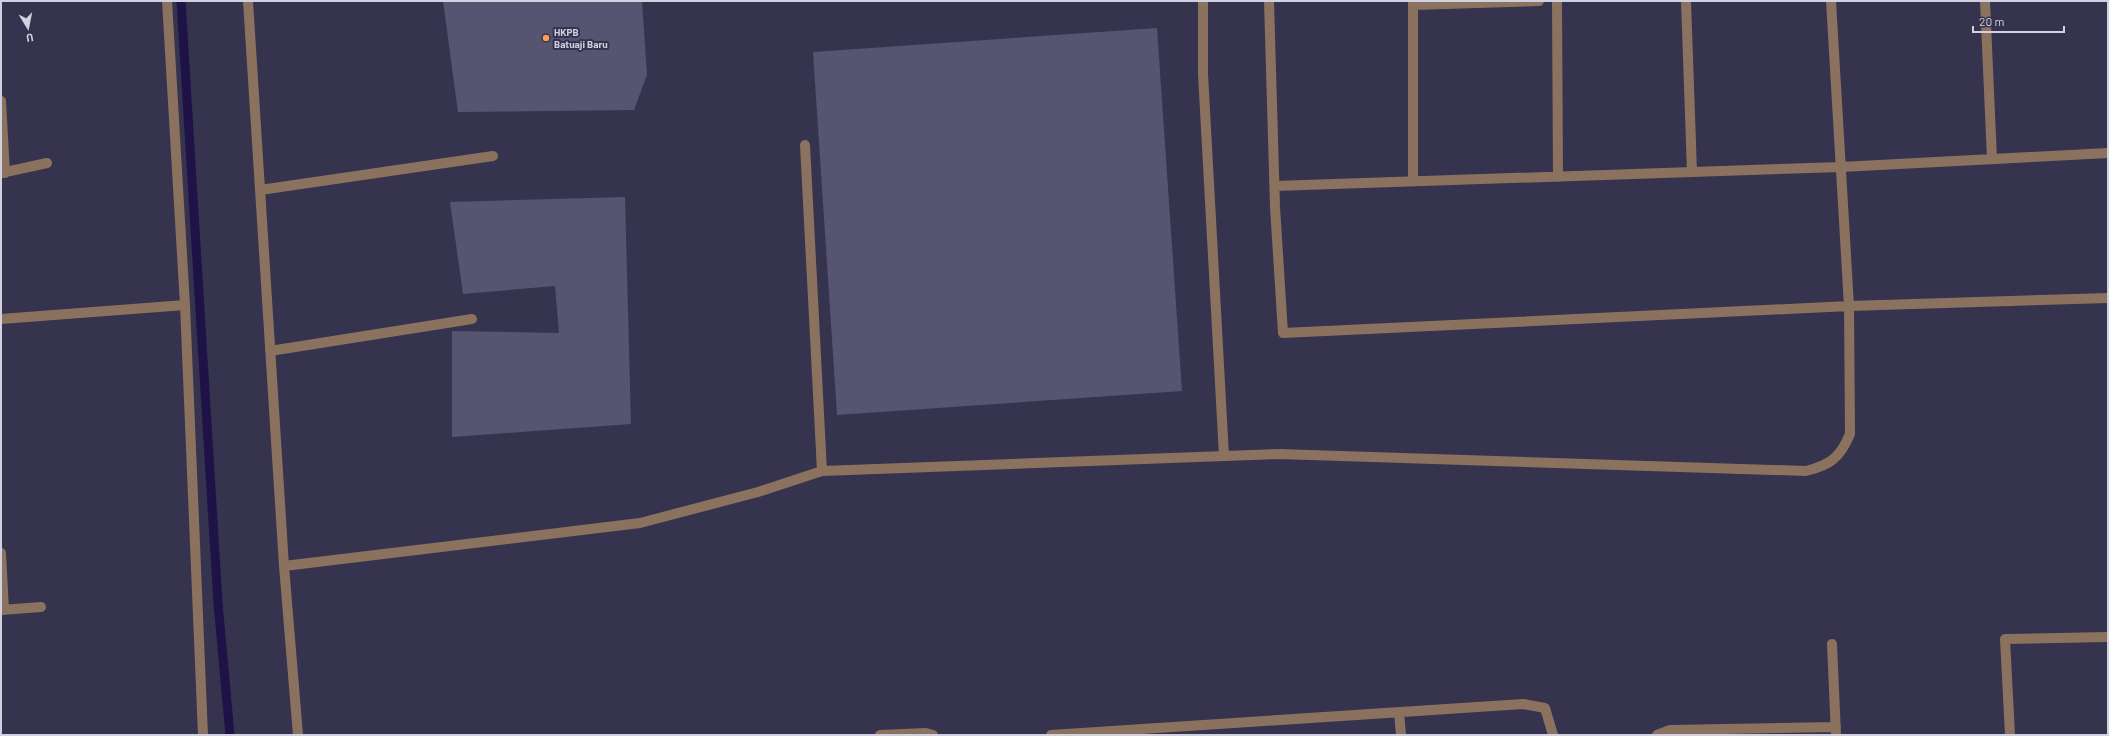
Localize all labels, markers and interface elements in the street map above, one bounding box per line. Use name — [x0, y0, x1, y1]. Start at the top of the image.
north arrow — [8, 8, 48, 48]
scale bar — [1973, 8, 2064, 34]
text: 20 m — [1979, 14, 2005, 28]
place label: HKPB Batuaji Baru — [554, 26, 608, 50]
text: U — [25, 31, 34, 45]
marker: HKPB Batuaji Baru — [541, 33, 551, 43]

